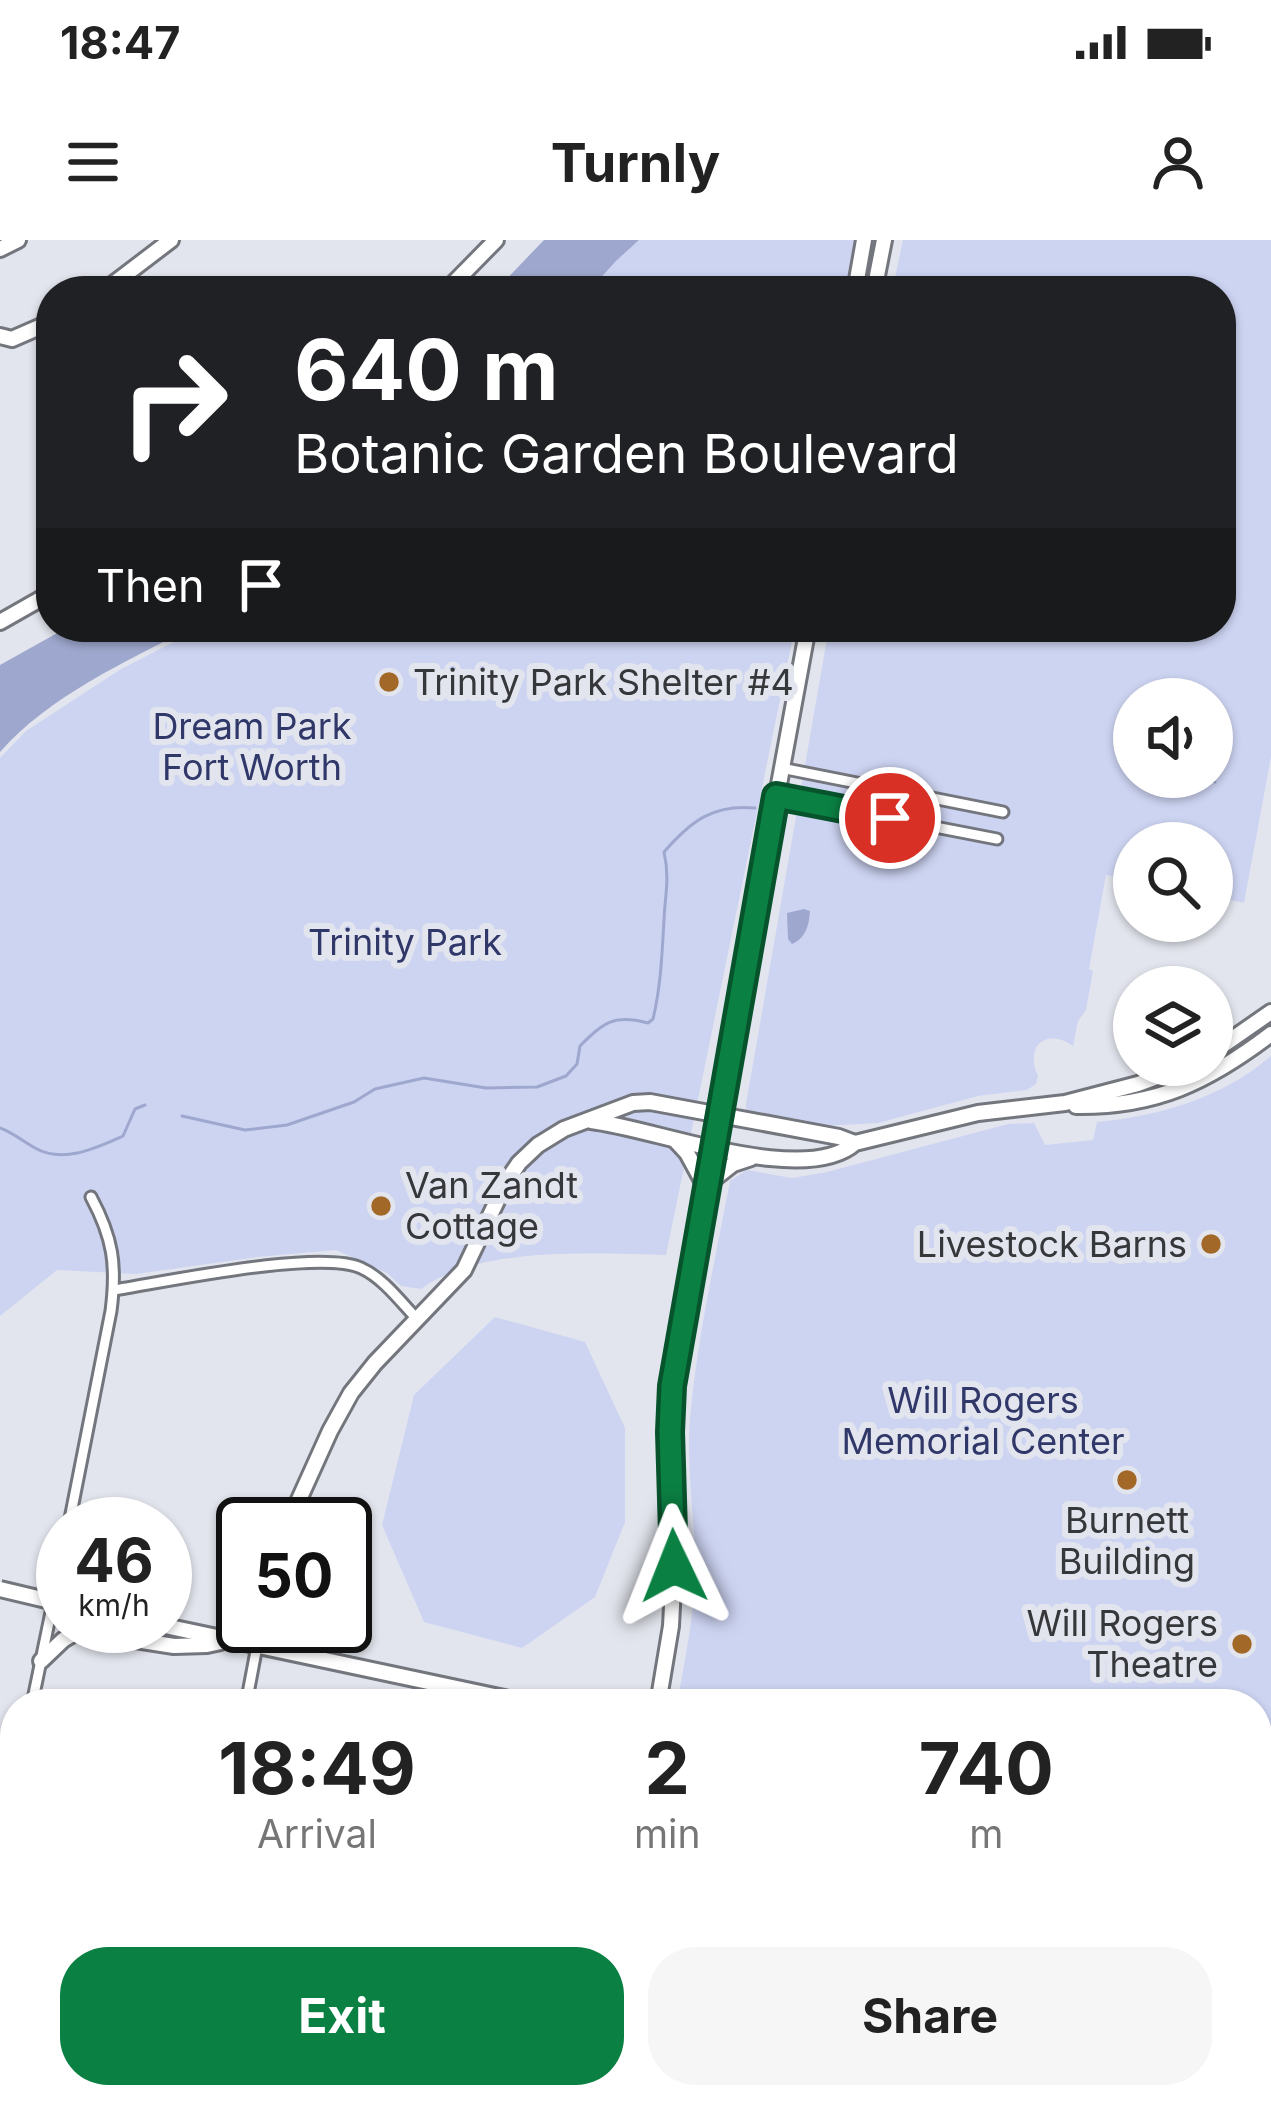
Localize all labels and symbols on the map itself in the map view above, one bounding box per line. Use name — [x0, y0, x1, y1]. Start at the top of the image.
place label: Trinity Park Shelter #4 — [413, 660, 794, 704]
marker: Trinity Park Shelter #4 — [376, 669, 402, 695]
park label: Dream Park Fort Worth — [152, 704, 352, 789]
pin — [839, 767, 941, 869]
park label: Trinity Park — [308, 920, 502, 964]
place label: Van Zandt Cottage — [405, 1163, 578, 1248]
marker: Van Zandt Cottage — [368, 1193, 394, 1219]
place label: Livestock Barns — [917, 1222, 1187, 1266]
marker: Livestock Barns — [1198, 1231, 1224, 1257]
park label: Will Rogers Memorial Center — [841, 1378, 1125, 1463]
marker: Burnett Building — [1114, 1467, 1140, 1493]
speed limit sign: 50 — [216, 1497, 372, 1653]
place label: Burnett Building — [1059, 1498, 1195, 1583]
position arrow — [611, 1503, 737, 1629]
place label: Will Rogers Theatre — [1026, 1601, 1218, 1686]
marker: Will Rogers Theatre — [1229, 1631, 1255, 1657]

